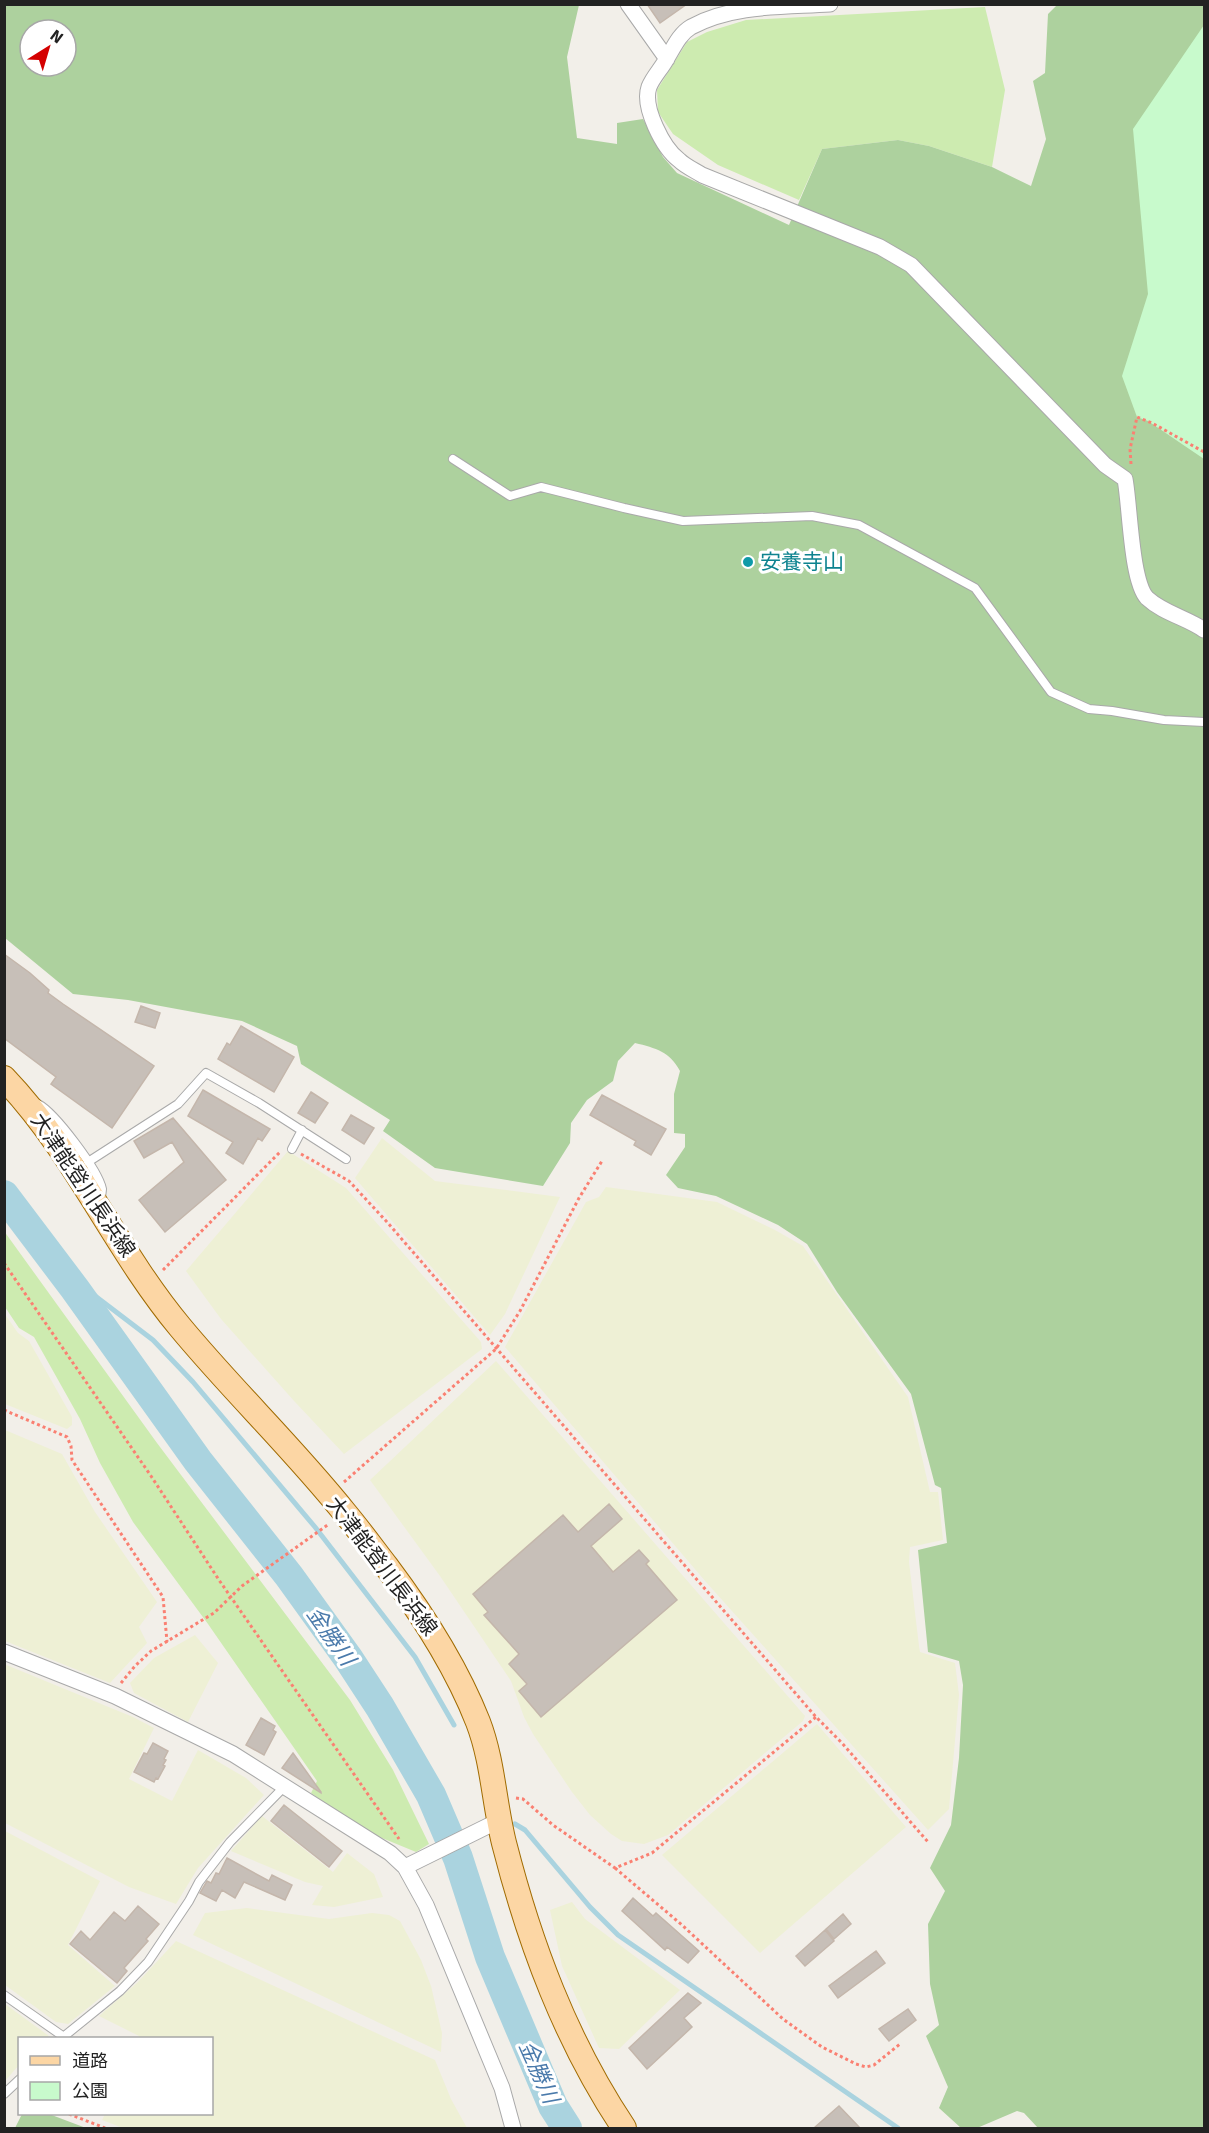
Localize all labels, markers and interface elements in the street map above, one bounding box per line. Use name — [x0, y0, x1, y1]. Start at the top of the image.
north arrow — [18, 18, 78, 78]
text: N — [46, 25, 67, 48]
place label: 安養寺山 — [760, 549, 844, 575]
marker: 安養寺山 — [741, 555, 755, 569]
street label: 大津能登川長浜線 — [25, 1108, 141, 1262]
street label: 大津能登川長浜線 — [321, 1491, 443, 1641]
water label: 金勝川 — [301, 1601, 362, 1672]
water label: 金勝川 — [513, 2036, 566, 2109]
legend — [18, 2037, 213, 2115]
text: 道路 — [72, 2050, 108, 2072]
text: 公園 — [72, 2080, 108, 2102]

